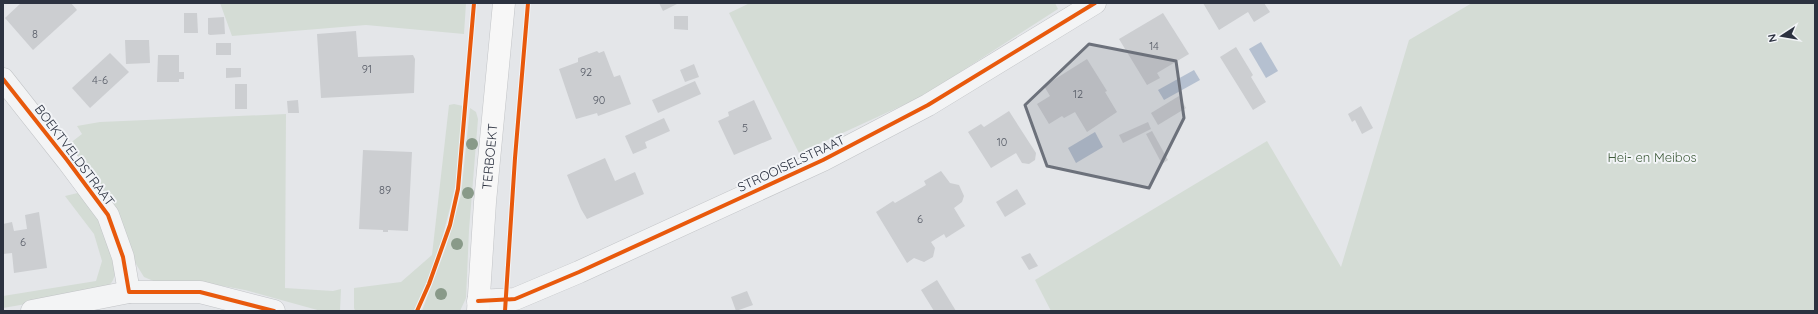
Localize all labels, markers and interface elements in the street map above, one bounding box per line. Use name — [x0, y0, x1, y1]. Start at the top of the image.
north arrow — [1762, 16, 1802, 56]
house number: 8 — [32, 27, 38, 41]
text: N — [1765, 33, 1780, 43]
house number: 14 — [1149, 39, 1159, 53]
house number: 91 — [362, 62, 372, 76]
house number: 92 — [580, 65, 592, 79]
house number: 4-6 — [92, 73, 108, 87]
house number: 12 — [1073, 87, 1083, 101]
house number: 90 — [593, 93, 605, 107]
street label: BOEKTVELDSTRAAT — [32, 101, 118, 209]
house number: 5 — [742, 121, 748, 135]
street label: TERBOEKT — [478, 122, 500, 190]
street label: STROOISELSTRAAT — [735, 131, 847, 195]
house number: 10 — [997, 135, 1007, 149]
park label: Hei- en Meibos — [1607, 149, 1697, 165]
house number: 89 — [379, 183, 391, 197]
house number: 6 — [917, 212, 923, 226]
house number: 6 — [20, 235, 26, 249]

